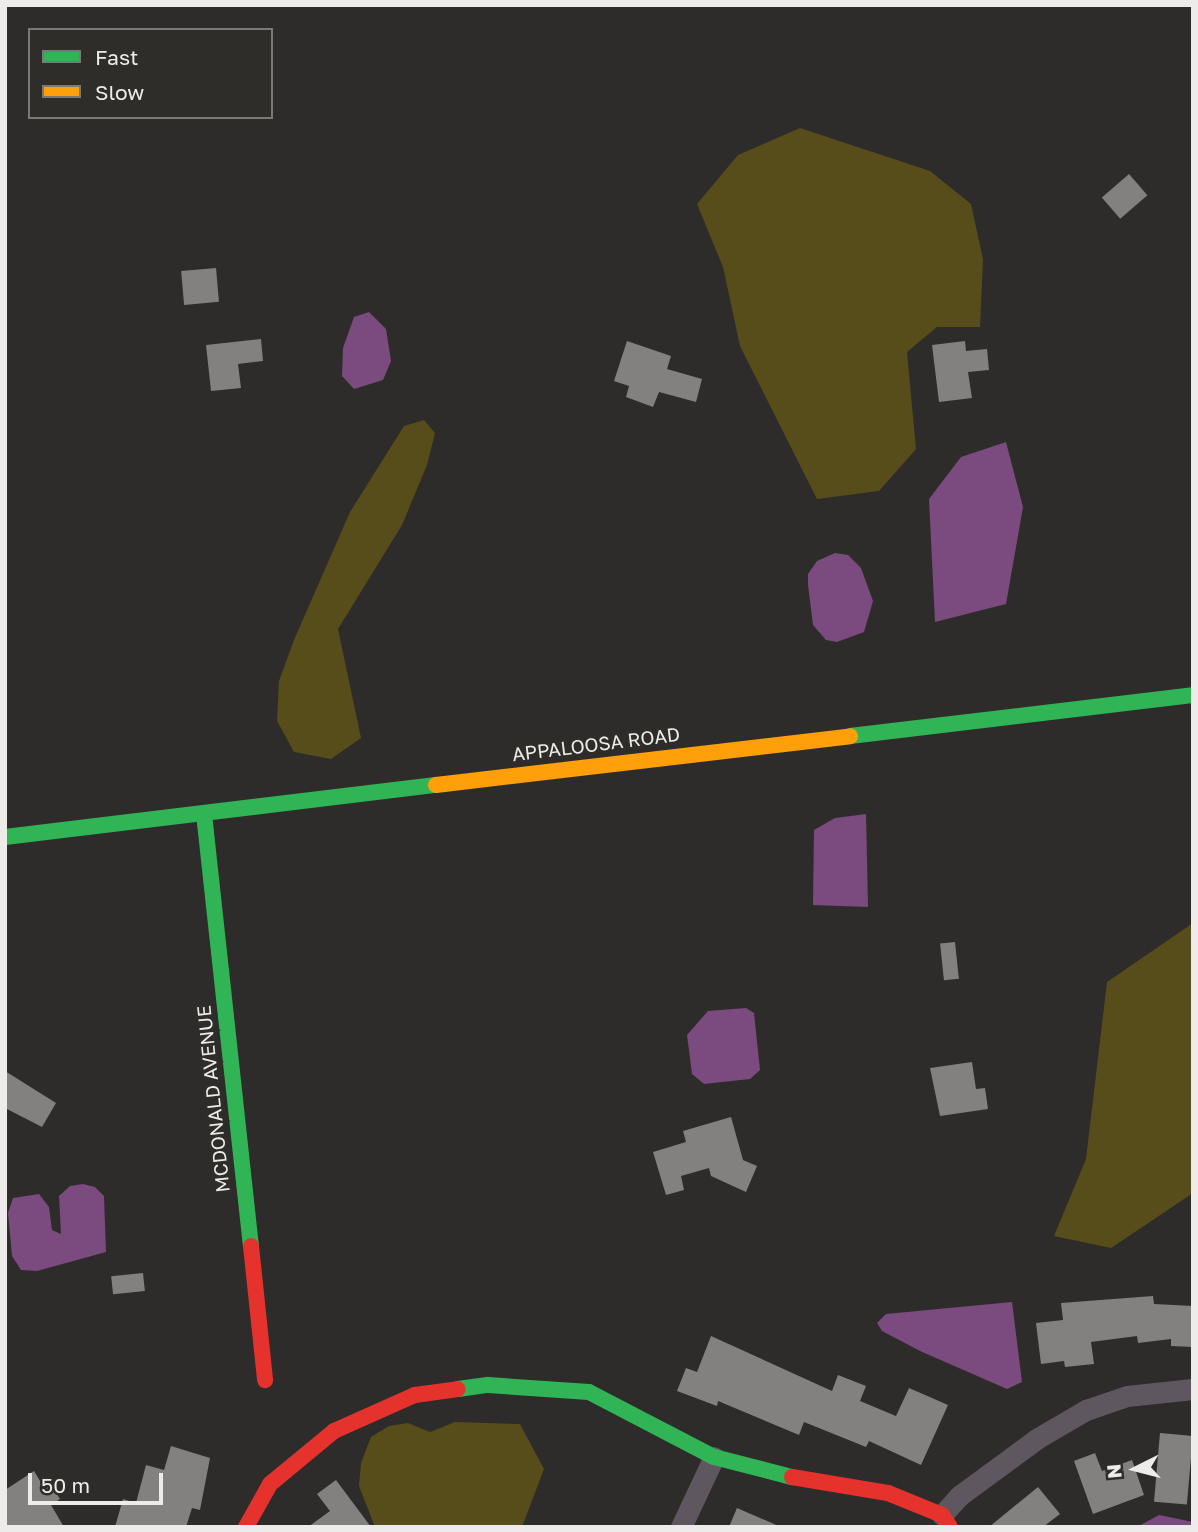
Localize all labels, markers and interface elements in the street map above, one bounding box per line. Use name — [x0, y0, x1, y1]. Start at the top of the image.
legend — [28, 28, 273, 119]
text: Fast — [95, 44, 138, 70]
text: Slow — [95, 79, 144, 105]
street label: APPALOOSA ROAD — [511, 722, 681, 766]
street label: MCDONALD AVENUE — [192, 1004, 234, 1194]
north arrow — [1100, 1434, 1170, 1504]
scale bar — [32, 1458, 166, 1502]
text: N — [1101, 1463, 1126, 1480]
text: 50 m — [41, 1472, 90, 1498]

